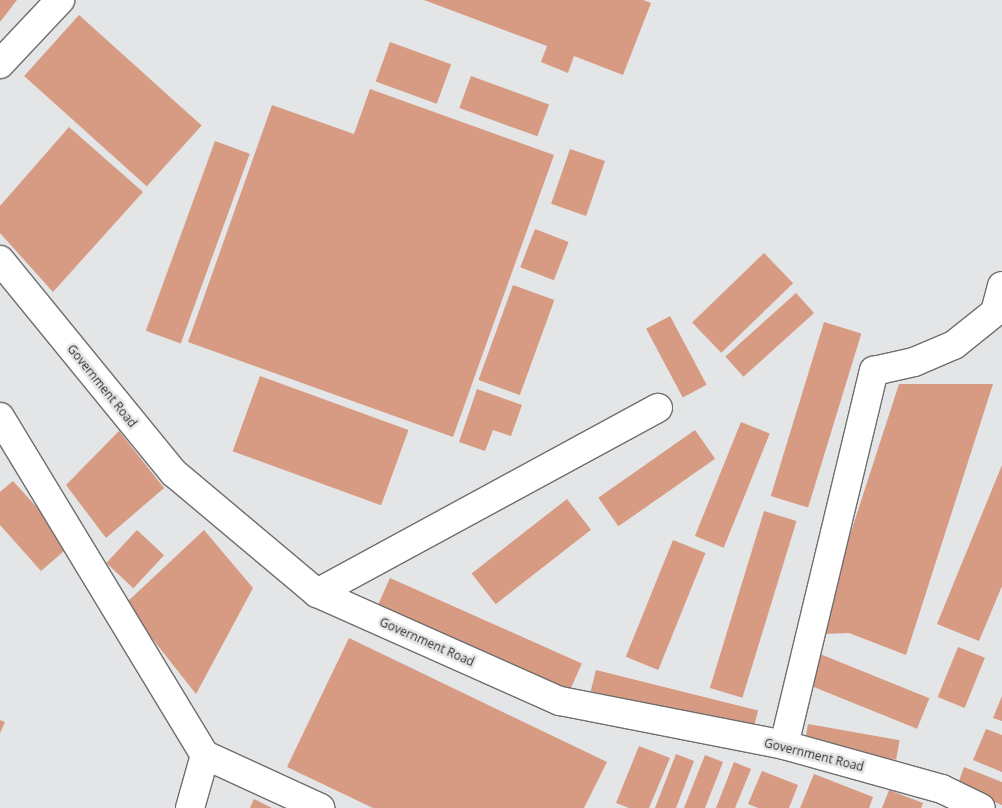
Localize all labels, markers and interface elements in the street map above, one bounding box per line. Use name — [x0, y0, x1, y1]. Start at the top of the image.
street label: Government Road — [64, 342, 140, 430]
street label: Government Road — [377, 615, 477, 669]
street label: Government Road — [763, 736, 865, 774]

